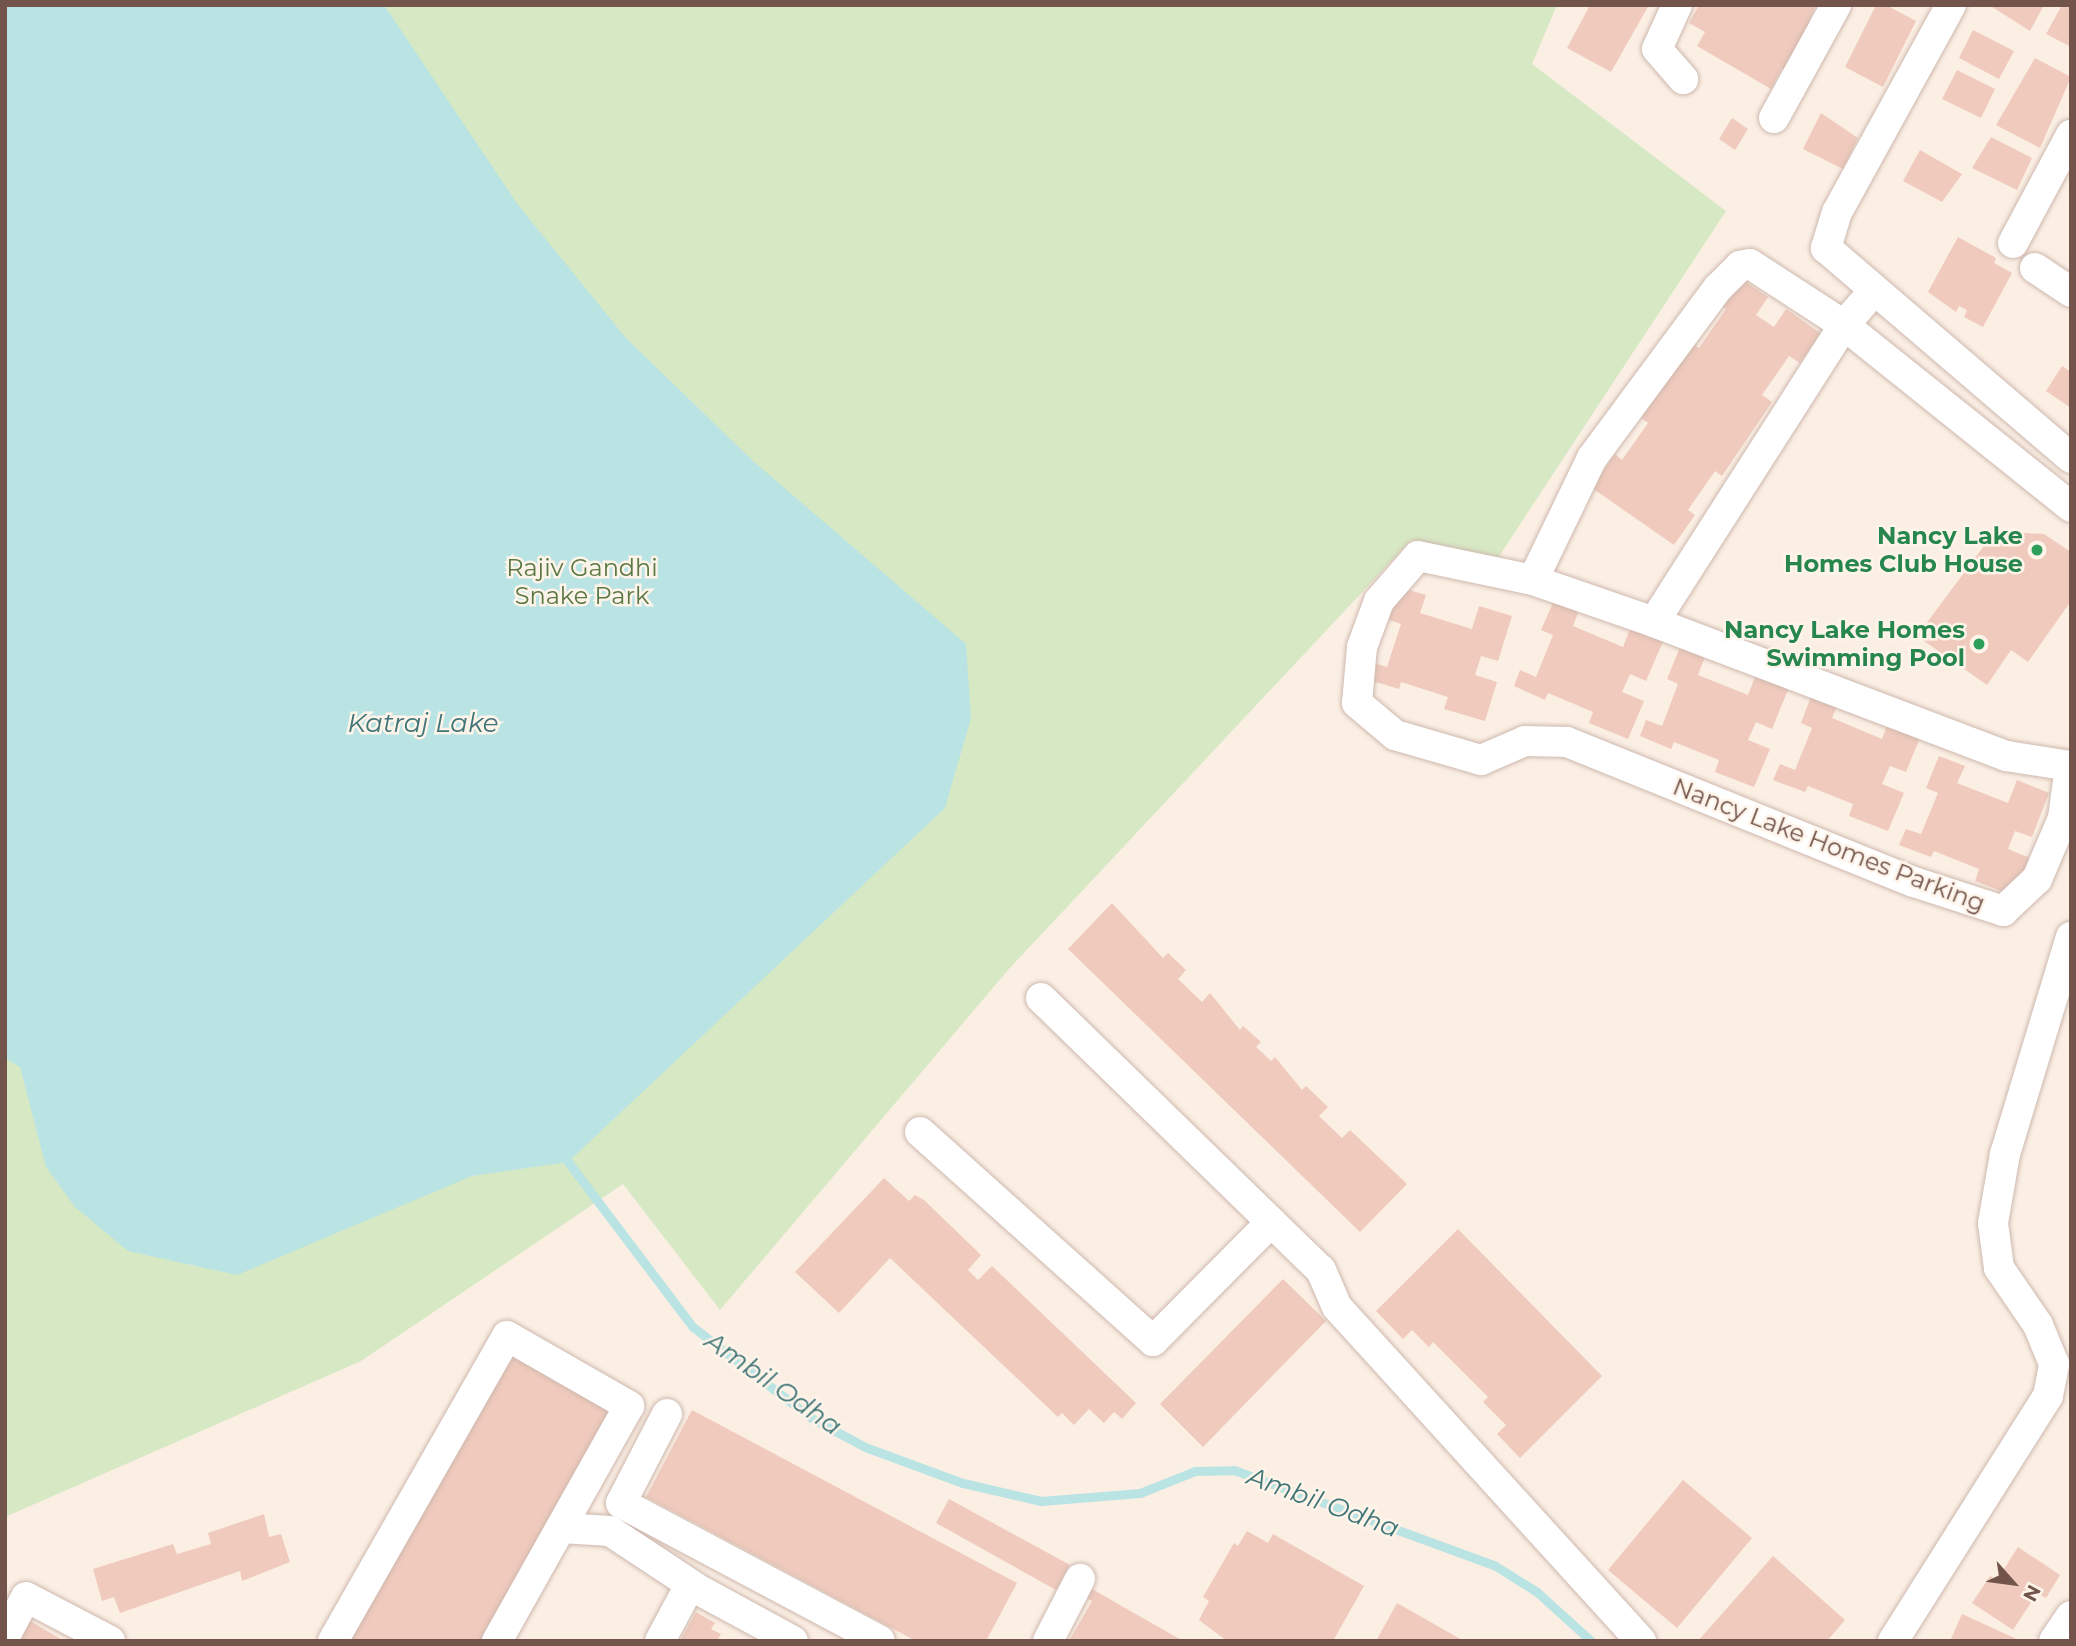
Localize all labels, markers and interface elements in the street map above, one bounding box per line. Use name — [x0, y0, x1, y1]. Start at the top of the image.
place label: Nancy Lake Homes Club House — [1784, 522, 2023, 578]
marker: Nancy Lake Homes Club House — [2029, 542, 2045, 558]
park label: Rajiv Gandhi Snake Park — [506, 554, 658, 610]
place label: Nancy Lake Homes Swimming Pool — [1724, 616, 1965, 672]
marker: Nancy Lake Homes Swimming Pool — [1971, 636, 1987, 652]
water label: Katraj Lake — [347, 708, 499, 740]
street label: Nancy Lake Homes Parking — [1669, 772, 1989, 918]
water label: Ambil Odha — [699, 1326, 847, 1442]
water label: Ambil Odha — [1243, 1461, 1403, 1545]
north arrow — [1978, 1548, 2048, 1618]
text: N — [2018, 1581, 2046, 1605]

